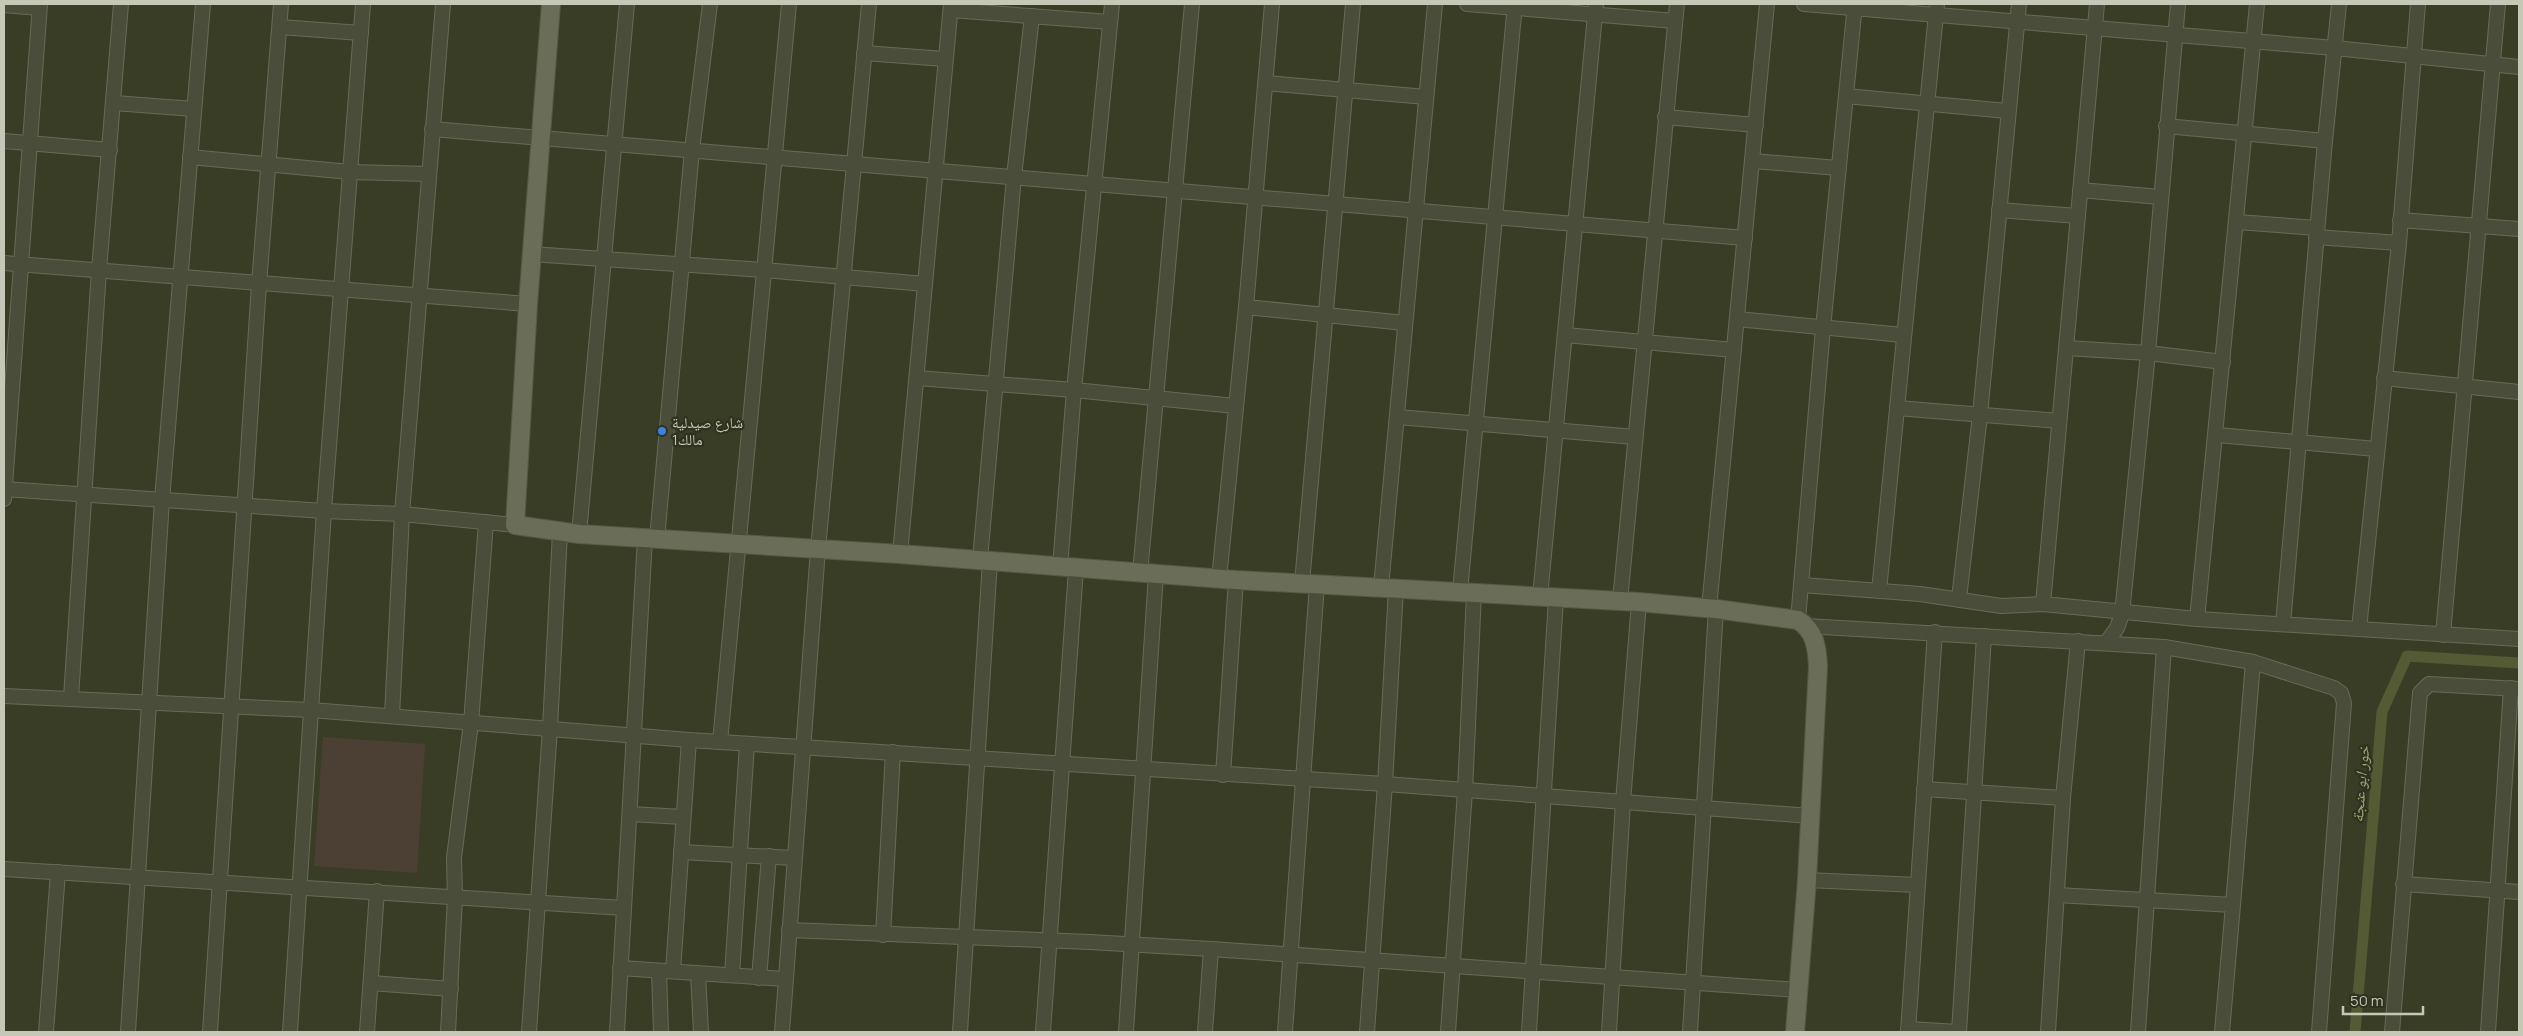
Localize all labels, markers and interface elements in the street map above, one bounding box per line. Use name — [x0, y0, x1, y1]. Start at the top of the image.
place label: شارع صيدلية مالك1 — [672, 412, 743, 450]
marker: شارع صيدلية مالك1 — [656, 425, 668, 437]
water label: خور ابو عنجة — [2346, 744, 2374, 823]
scale bar — [2343, 984, 2423, 1016]
text: 50 m — [2350, 990, 2384, 1011]

